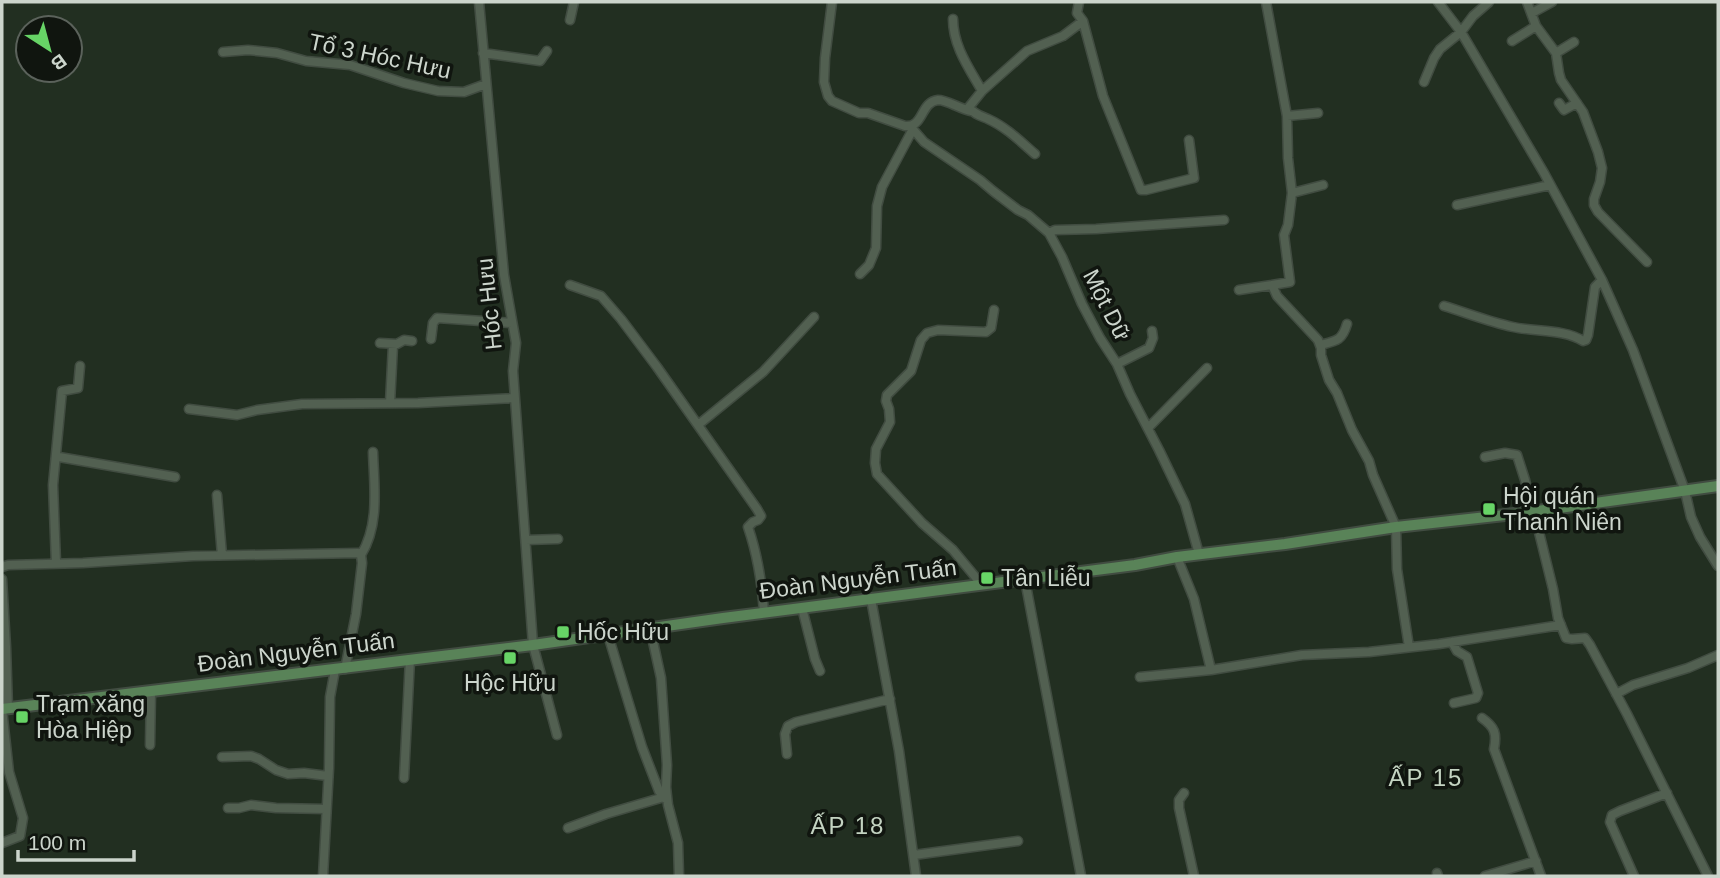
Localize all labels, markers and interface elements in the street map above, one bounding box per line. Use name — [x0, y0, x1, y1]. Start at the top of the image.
north arrow — [14, 14, 84, 84]
street label: Tổ 3 Hóc Hưu — [307, 28, 453, 84]
text: B — [47, 50, 70, 75]
street label: Hóc Hưu — [471, 257, 507, 351]
street label: Một Dữ — [1078, 265, 1136, 345]
place label: Hội quán Thanh Niên — [1503, 483, 1622, 535]
marker: Hội quán Thanh Niên — [1481, 501, 1497, 517]
street label: Đoàn Nguyễn Tuấn — [758, 554, 958, 604]
place label: Tân Liễu — [1001, 565, 1091, 591]
marker: Tân Liễu — [979, 570, 995, 586]
place label: Hốc Hữu — [577, 619, 669, 645]
marker: Hốc Hữu — [555, 624, 571, 640]
street label: Đoàn Nguyễn Tuấn — [196, 627, 396, 677]
marker: Hộc Hữu — [502, 650, 518, 666]
place label: Hộc Hữu — [464, 670, 556, 696]
place label: Trạm xăng Hòa Hiệp — [36, 691, 145, 743]
marker: Trạm xăng Hòa Hiệp — [14, 709, 30, 725]
district label: ẤP 15 — [1389, 764, 1463, 791]
district label: ẤP 18 — [811, 812, 885, 839]
scale bar — [18, 818, 133, 862]
text: 100 m — [28, 831, 86, 854]

